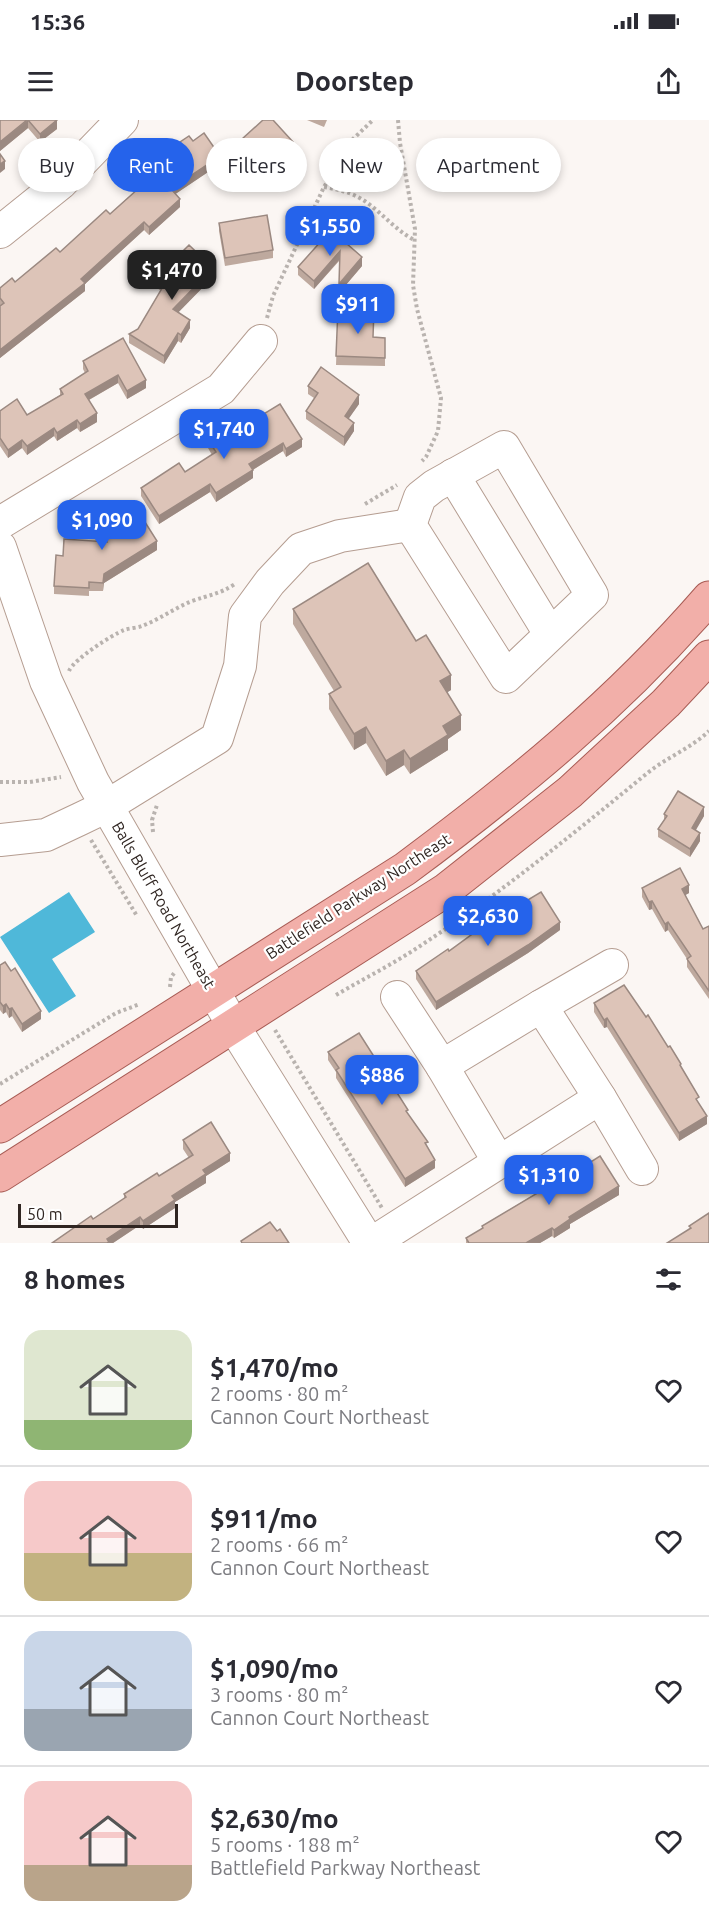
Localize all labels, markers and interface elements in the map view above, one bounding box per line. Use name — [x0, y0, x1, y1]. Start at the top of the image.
text: 15:36 — [30, 9, 85, 34]
icon: menu — [24, 65, 57, 98]
icon: share — [652, 65, 685, 98]
text: Doorstep — [295, 66, 414, 96]
chip: Buy — [18, 138, 95, 192]
chip: Rent — [107, 138, 194, 192]
chip: Filters — [206, 138, 307, 192]
chip: New — [319, 138, 404, 192]
chip: Apartment — [416, 138, 561, 192]
pin: $1,550 — [281, 206, 379, 257]
text: $1,550 — [299, 214, 361, 237]
pin: $1,470 — [123, 250, 221, 301]
text: $1,470 — [141, 258, 203, 281]
pin: $911 — [322, 284, 394, 335]
text: $911 — [335, 292, 381, 315]
pin: $1,740 — [175, 409, 273, 460]
text: $1,740 — [193, 417, 255, 440]
pin: $1,090 — [53, 500, 151, 551]
text: $1,090 — [71, 508, 133, 531]
street label: Balls Bluff Road Northeast — [109, 818, 220, 992]
street label: Battlefield Parkway Northeast — [262, 829, 454, 962]
pin: $2,630 — [439, 896, 537, 947]
text: $2,630 — [457, 904, 519, 927]
pin: $886 — [346, 1055, 418, 1106]
text: $886 — [359, 1063, 405, 1086]
pin: $1,310 — [500, 1155, 598, 1206]
text: $1,310 — [518, 1163, 580, 1186]
scale bar — [18, 1201, 178, 1228]
text: 50 m — [27, 1205, 63, 1223]
icon: filters — [652, 1263, 685, 1296]
text: 8 homes — [24, 1265, 125, 1294]
text: $1,470/mo — [210, 1353, 339, 1382]
icon: home — [72, 1354, 144, 1426]
icon: heart — [652, 1374, 685, 1407]
text: 2 rooms · 80 m² — [210, 1382, 348, 1405]
text: Cannon Court Northeast — [210, 1405, 429, 1428]
text: $911/mo — [210, 1504, 318, 1533]
icon: home — [72, 1505, 144, 1577]
icon: heart — [652, 1525, 685, 1558]
text: 2 rooms · 66 m² — [210, 1533, 348, 1556]
text: Cannon Court Northeast — [210, 1556, 429, 1579]
text: $1,090/mo — [210, 1654, 339, 1683]
icon: home — [72, 1655, 144, 1727]
icon: heart — [652, 1675, 685, 1708]
text: 3 rooms · 80 m² — [210, 1683, 348, 1706]
text: Cannon Court Northeast — [210, 1706, 429, 1729]
text: $2,630/mo — [210, 1804, 339, 1833]
icon: home — [72, 1805, 144, 1877]
icon: heart — [652, 1825, 685, 1858]
text: 5 rooms · 188 m² — [210, 1833, 360, 1856]
text: Battlefield Parkway Northeast — [210, 1856, 480, 1879]

